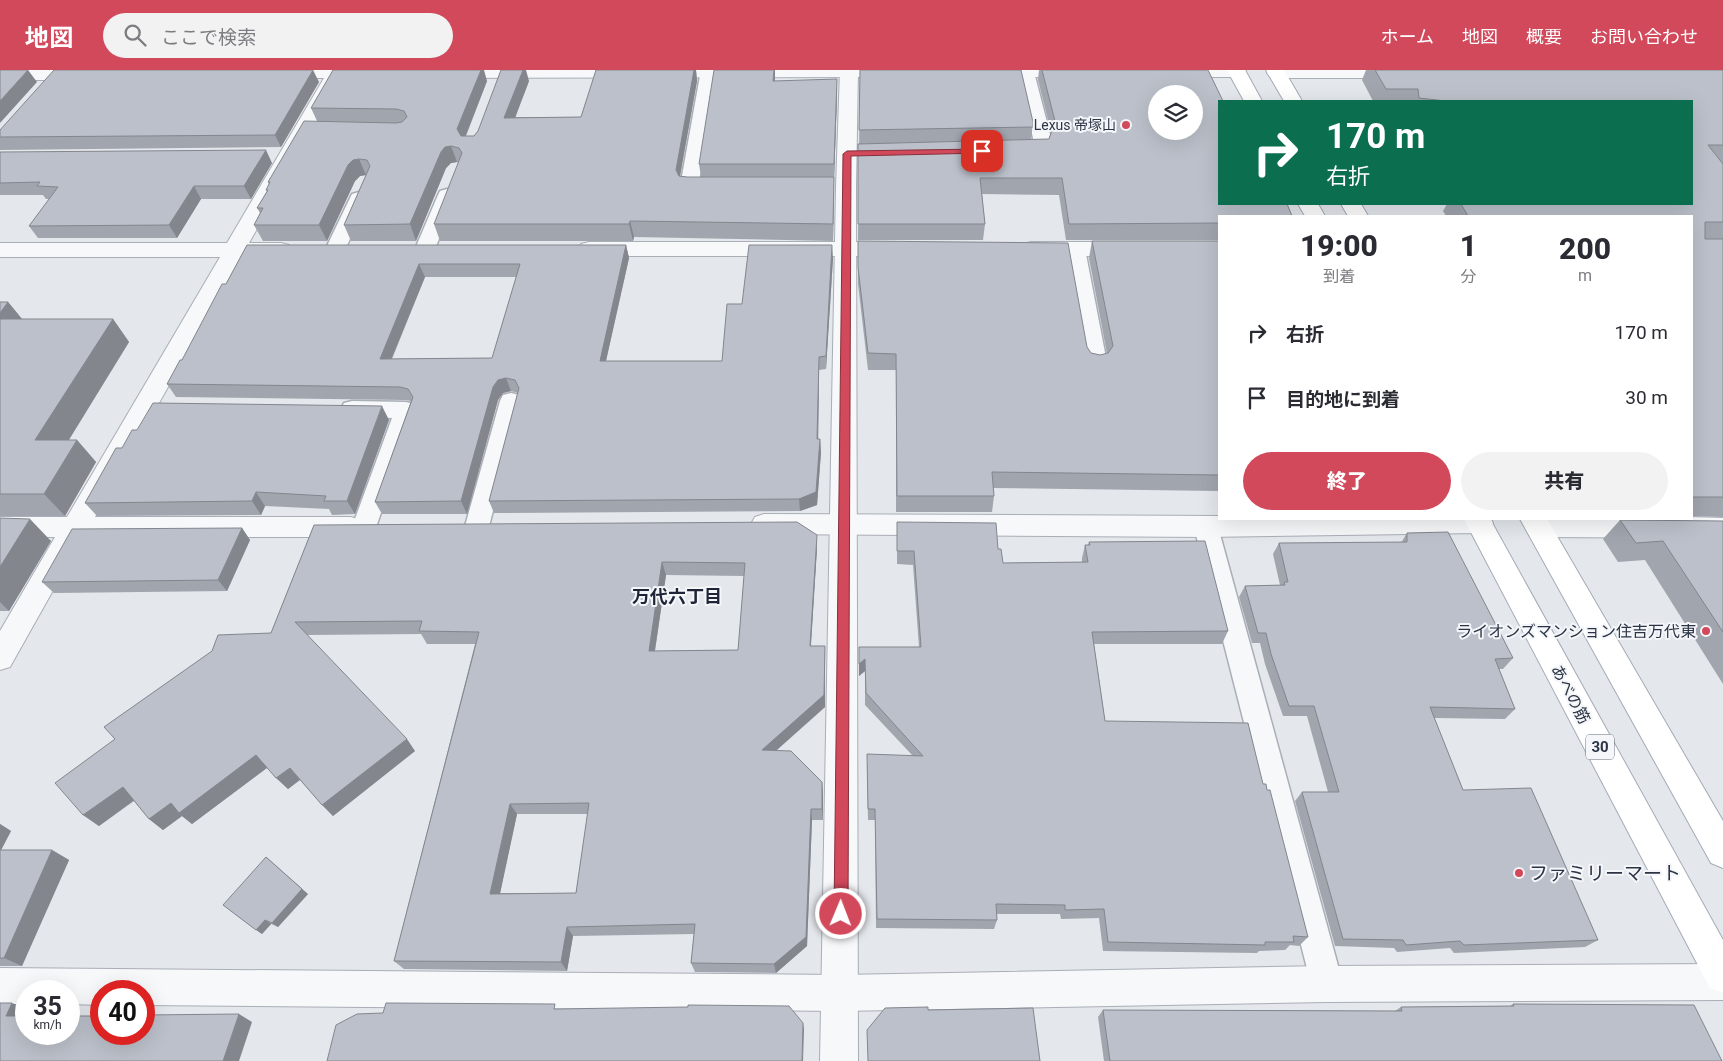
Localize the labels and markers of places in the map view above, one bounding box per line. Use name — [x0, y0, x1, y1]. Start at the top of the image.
place label: Lexus 帝塚山 — [1034, 117, 1116, 133]
marker: Lexus 帝塚山 — [1120, 119, 1132, 131]
pin — [961, 130, 1003, 172]
place label: ライオンズマンション住吉万代東 — [1456, 622, 1696, 641]
marker: ライオンズマンション住吉万代東 — [1700, 625, 1712, 637]
place label: ファミリーマート — [1529, 862, 1681, 885]
marker: ファミリーマート — [1513, 867, 1525, 879]

